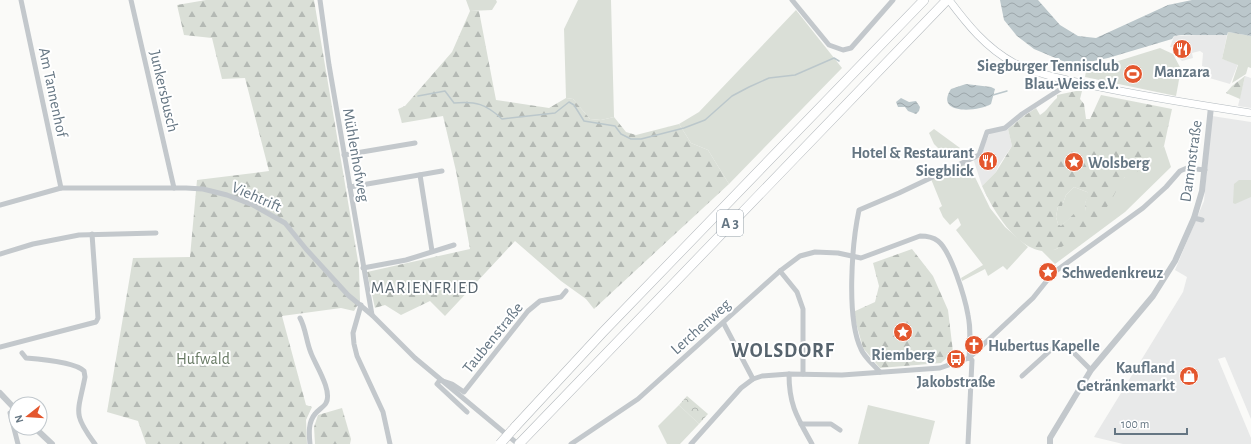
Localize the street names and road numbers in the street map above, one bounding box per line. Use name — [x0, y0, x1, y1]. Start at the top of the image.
street label: Am Tannenhof — [36, 46, 71, 140]
street label: Junkersbusch — [147, 49, 181, 134]
street label: Mühlenhofweg — [340, 107, 372, 203]
street label: Dammstraße — [1177, 119, 1205, 203]
street label: Viehtrift — [229, 179, 284, 215]
road number: A 3 — [717, 210, 743, 236]
street label: Lerchenweg — [668, 296, 734, 358]
street label: Taubenstraße — [460, 299, 526, 376]

